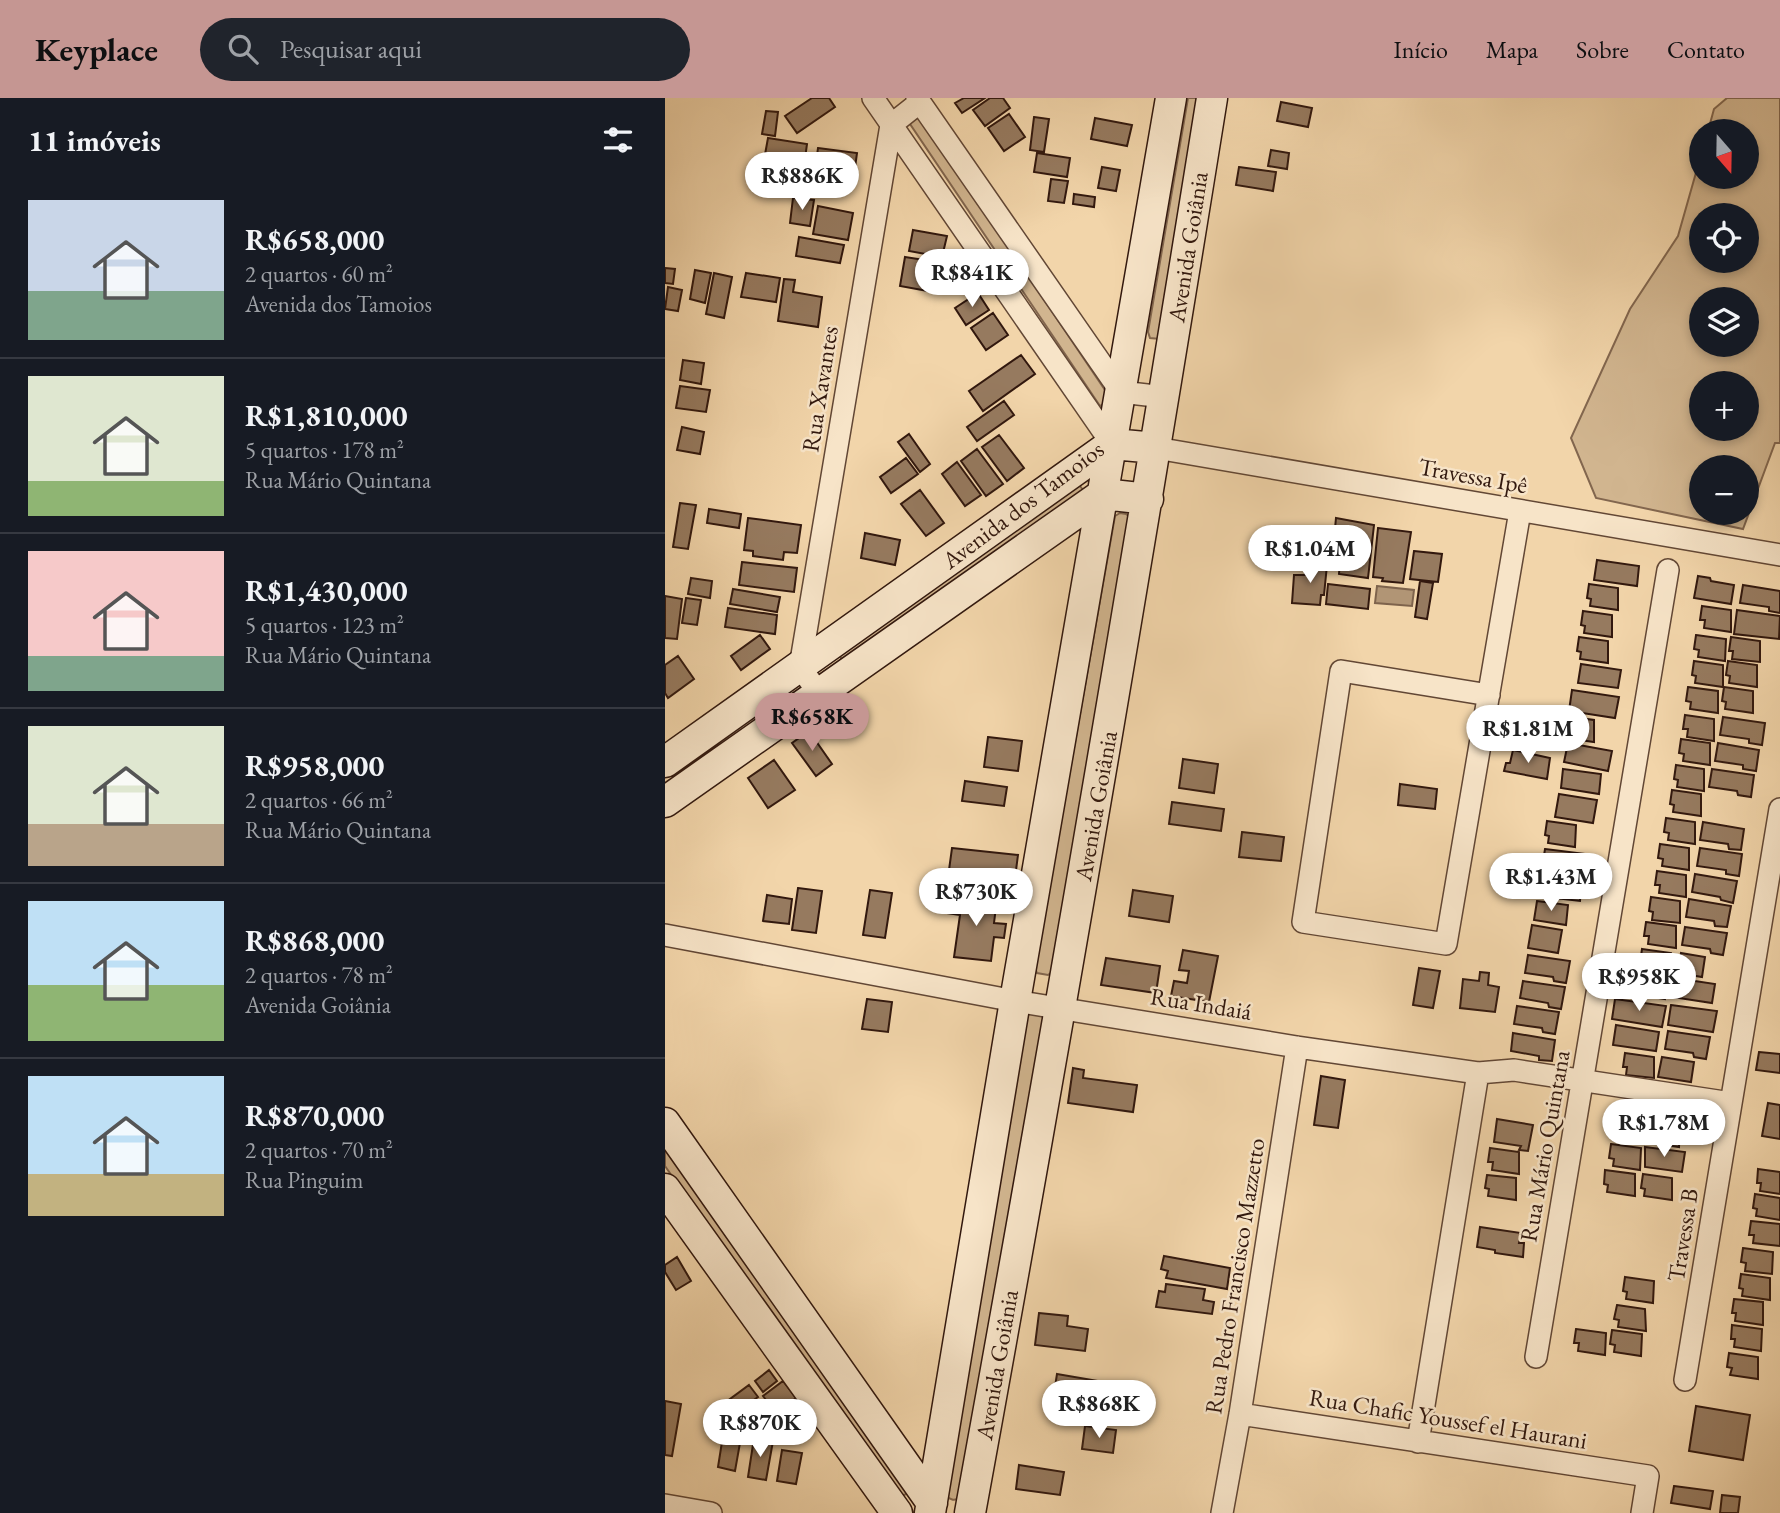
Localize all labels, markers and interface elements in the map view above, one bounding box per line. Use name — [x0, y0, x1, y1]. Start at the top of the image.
search box — [200, 18, 690, 81]
text: Keyplace — [35, 28, 158, 71]
icon: search — [224, 30, 262, 68]
text: Pesquisar aqui — [280, 32, 422, 66]
text: Início — [1394, 34, 1448, 65]
text: Mapa — [1486, 34, 1538, 65]
text: Sobre — [1576, 34, 1629, 65]
text: Contato — [1667, 34, 1745, 65]
north arrow — [1689, 119, 1759, 189]
map controls — [1689, 119, 1759, 525]
text: 11 imóveis — [28, 121, 161, 160]
icon: filters — [599, 121, 637, 159]
pin: R$886K — [745, 152, 859, 212]
text: R$886K — [761, 160, 843, 190]
street label: Avenida Goiânia — [1160, 169, 1215, 326]
button: locate — [1689, 203, 1759, 273]
text: R$658,000 — [245, 220, 384, 259]
icon: home — [84, 228, 168, 312]
pin: R$841K — [915, 250, 1029, 309]
text: R$841K — [931, 257, 1013, 287]
text: 2 quartos · 60 m² — [245, 259, 393, 289]
button: layers — [1689, 287, 1759, 357]
text: Avenida dos Tamoios — [245, 289, 432, 319]
street label: Rua Xavantes — [794, 324, 845, 454]
button: + — [1689, 371, 1759, 441]
text: R$1,810,000 — [245, 396, 408, 435]
icon: home — [84, 404, 168, 488]
street label: Avenida dos Tamoios — [935, 434, 1110, 576]
text: 5 quartos · 178 m² — [245, 435, 404, 465]
street label: Travessa Ipê — [1416, 451, 1530, 500]
button: − — [1689, 455, 1759, 525]
text: Rua Mário Quintana — [245, 465, 431, 495]
pin: R$1.04M — [1245, 526, 1375, 585]
text: R$1.04M — [1264, 533, 1356, 563]
text: R$1,430,000 — [245, 571, 408, 610]
icon: home — [84, 579, 168, 663]
text: 5 quartos · 123 m² — [245, 610, 404, 640]
text: Rua Mário Quintana — [245, 640, 431, 670]
pin: R$658K — [755, 694, 869, 753]
text: R$658K — [771, 701, 853, 731]
pin: R$1.81M — [1463, 706, 1593, 765]
text: R$1.81M — [1482, 713, 1574, 743]
street label: Avenida Goiânia — [1067, 728, 1124, 885]
text: R$958,000 — [245, 746, 384, 785]
icon: home — [84, 754, 168, 838]
text: 2 quartos · 66 m² — [245, 785, 393, 815]
text: Rua Mário Quintana — [245, 815, 431, 845]
pin: R$1.43M — [1486, 854, 1616, 913]
text: R$1.43M — [1505, 861, 1597, 891]
pin: R$730K — [919, 868, 1033, 928]
text: R$730K — [935, 876, 1017, 906]
text: R$868,000 — [245, 921, 384, 960]
icon: home — [84, 929, 168, 1013]
pin: R$958K — [1582, 954, 1696, 1013]
text: 2 quartos · 78 m² — [245, 960, 393, 990]
text: R$958K — [1598, 961, 1680, 991]
street label: Rua Indaiá — [1148, 980, 1254, 1027]
text: Avenida Goiânia — [245, 990, 391, 1020]
street label: Rua Mário Quintana — [1512, 1047, 1577, 1244]
text: R$870,000 — [245, 1096, 384, 1135]
pin: R$1.78M — [1599, 1100, 1729, 1159]
icon: home — [84, 1104, 168, 1188]
text: R$1.78M — [1618, 1107, 1710, 1137]
text: 2 quartos · 70 m² — [245, 1135, 393, 1165]
street label: Rua Pedro Francisco Mazzetto — [1197, 1136, 1272, 1416]
text: Rua Pinguim — [245, 1165, 363, 1195]
street label: Travessa B — [1660, 1186, 1705, 1284]
street label: Avenida Goiânia — [968, 1287, 1025, 1444]
pin: R$868K — [1042, 1380, 1156, 1440]
street label: Rua Chafic Youssef el Haurani — [1307, 1381, 1589, 1456]
text: R$868K — [1058, 1388, 1140, 1418]
pin: R$870K — [703, 1400, 817, 1459]
text: R$870K — [719, 1407, 801, 1437]

